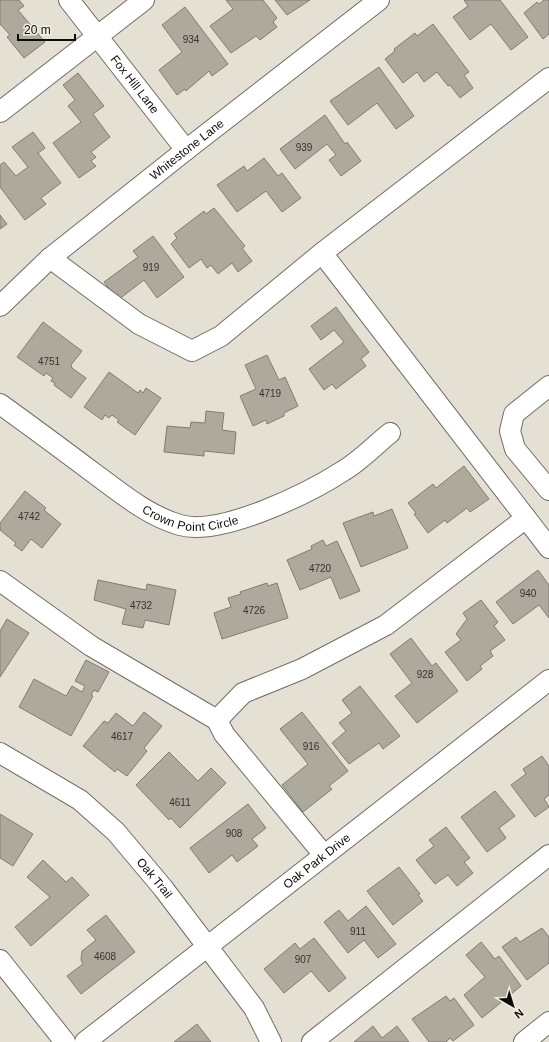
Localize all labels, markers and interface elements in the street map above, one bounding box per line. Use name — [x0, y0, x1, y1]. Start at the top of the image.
scale bar — [18, 16, 75, 42]
text: 20 m — [24, 23, 51, 37]
house number: 934 — [183, 34, 200, 45]
street label: Fox Hill Lane — [108, 52, 162, 117]
street label: Whitestone Lane — [147, 116, 227, 183]
house number: 939 — [296, 142, 313, 153]
house number: 919 — [143, 262, 160, 273]
house number: 4751 — [38, 356, 61, 367]
house number: 4719 — [259, 388, 282, 399]
street label: Crown Point Circle — [140, 502, 240, 534]
house number: 4742 — [18, 511, 41, 522]
house number: 4720 — [309, 563, 332, 574]
house number: 940 — [520, 588, 537, 599]
house number: 4732 — [130, 600, 153, 611]
house number: 4726 — [243, 605, 266, 616]
house number: 928 — [417, 669, 434, 680]
house number: 4617 — [111, 731, 134, 742]
house number: 916 — [303, 741, 320, 752]
house number: 4611 — [169, 797, 191, 808]
house number: 908 — [226, 828, 243, 839]
street label: Oak Park Drive — [280, 830, 353, 892]
street label: Oak Trail — [134, 855, 175, 901]
house number: 911 — [350, 926, 366, 937]
house number: 4608 — [94, 951, 117, 962]
house number: 907 — [295, 954, 312, 965]
north arrow — [493, 986, 533, 1026]
text: N — [512, 1007, 526, 1021]

